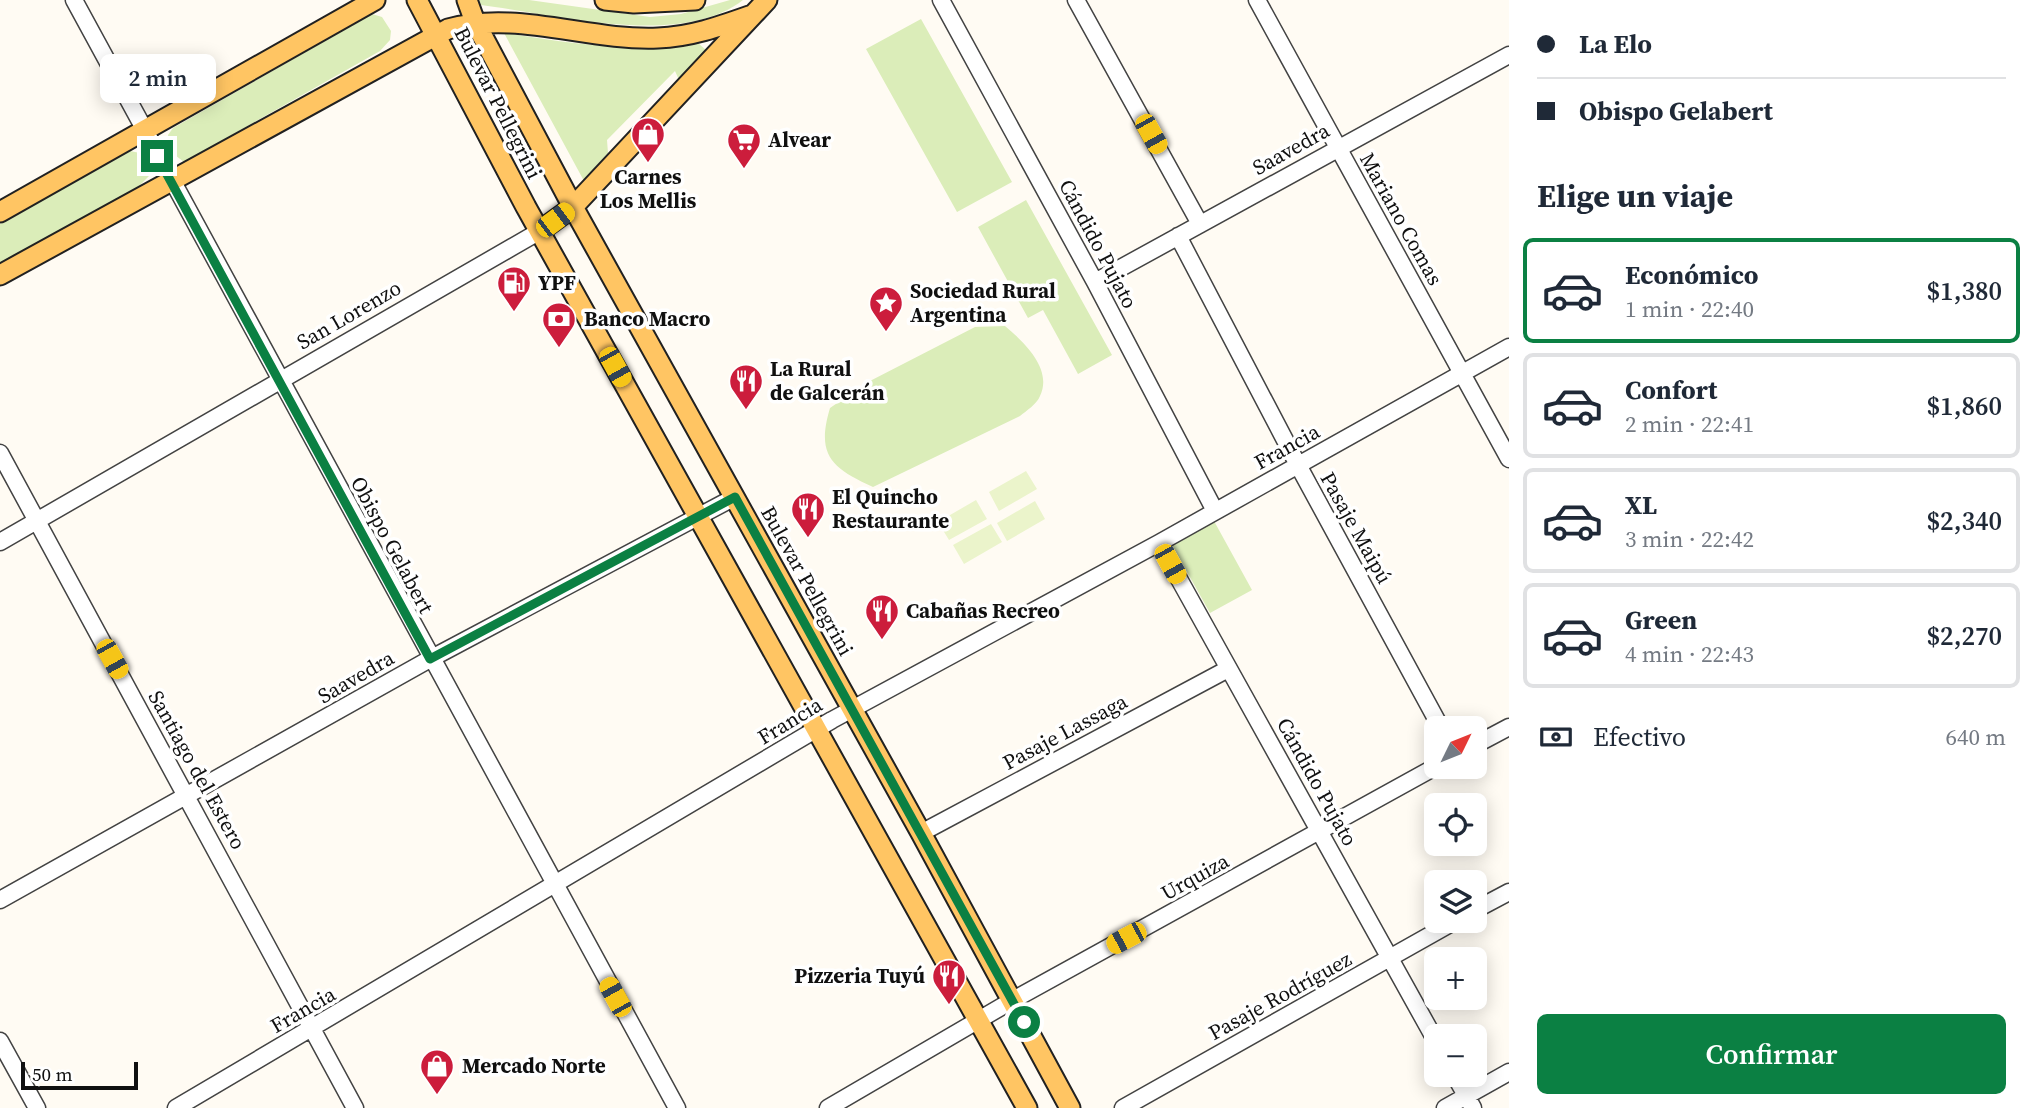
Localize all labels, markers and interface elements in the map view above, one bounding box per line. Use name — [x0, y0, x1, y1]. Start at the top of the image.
street label: Bulevar Pellegrini — [448, 22, 549, 184]
text: La Elo — [1579, 26, 1652, 62]
callout: 2 min — [99, 54, 215, 104]
text: 2 min — [128, 62, 188, 94]
text: Obispo Gelabert — [1579, 93, 1773, 129]
car — [1132, 111, 1171, 157]
shop icon: Carnes Los Mellis — [629, 115, 667, 164]
street label: Saavedra — [1247, 115, 1335, 182]
supermarket icon: Alvear — [725, 121, 763, 170]
place label: Alvear — [768, 125, 831, 154]
route end — [141, 140, 173, 172]
street label: Mariano Comas — [1353, 147, 1450, 290]
place label: Carnes Los Mellis — [600, 162, 697, 215]
street label: Cándido Pujato — [1052, 174, 1145, 313]
text: Elige un viaje — [1537, 174, 1733, 218]
car — [532, 199, 579, 241]
text: Económico — [1625, 257, 1758, 293]
icon: car — [1541, 259, 1604, 322]
fuel station icon: YPF — [495, 264, 533, 313]
place label: YPF — [538, 268, 576, 297]
street label: San Lorenzo — [291, 273, 406, 356]
text: $1,380 — [1927, 273, 2002, 309]
place label: Sociedad Rural Argentina — [910, 276, 1056, 329]
place icon: Sociedad Rural Argentina — [867, 284, 905, 333]
text: 1 min · 22:40 — [1625, 293, 1754, 325]
bank icon: Banco Macro — [540, 300, 578, 349]
place label: Banco Macro — [584, 304, 710, 333]
car — [596, 344, 635, 390]
place label: La Rural de Galcerán — [770, 354, 885, 407]
restaurant icon: La Rural de Galcerán — [727, 362, 765, 411]
text: Confort — [1625, 372, 1717, 408]
icon: car — [1541, 374, 1604, 437]
text: $1,860 — [1927, 388, 2002, 424]
text: 2 min · 22:41 — [1625, 408, 1754, 440]
street label: Francia — [1249, 417, 1325, 476]
street label: Pasaje Maipú — [1314, 467, 1399, 589]
street label: Obispo Gelabert — [344, 471, 441, 619]
place label: El Quincho Restaurante — [832, 482, 949, 535]
text: XL — [1625, 487, 1657, 523]
icon: car — [1541, 489, 1604, 552]
restaurant icon: El Quincho Restaurante — [789, 490, 827, 539]
street label: Bulevar Pellegrini — [754, 501, 861, 661]
text: $2,340 — [1927, 503, 2002, 539]
text: 3 min · 22:42 — [1625, 523, 1754, 555]
car — [1151, 541, 1190, 587]
restaurant icon: Cabañas Recreo — [863, 592, 901, 641]
place label: Cabañas Recreo — [906, 596, 1060, 625]
text: Green — [1625, 602, 1697, 638]
icon: car — [1541, 604, 1604, 667]
text: $2,270 — [1927, 618, 2002, 654]
car — [93, 636, 132, 682]
text: 4 min · 22:43 — [1625, 638, 1754, 670]
street label: Saavedra — [312, 643, 400, 710]
street label: Santiago del Estero — [142, 685, 253, 854]
street label: Pasaje Lassaga — [997, 686, 1132, 777]
street label: Francia — [752, 690, 828, 751]
street label: Cándido Pujato — [1270, 712, 1365, 851]
north arrow — [1424, 716, 1488, 779]
map controls — [1424, 716, 1487, 1087]
icon: cash — [1537, 718, 1575, 756]
text: Efectivo — [1593, 719, 1686, 755]
text: 640 m — [1945, 721, 2006, 753]
button: locate — [1424, 793, 1487, 856]
street label: Urquiza — [1155, 846, 1234, 907]
button: layers — [1424, 870, 1487, 933]
car — [1103, 919, 1150, 957]
street label: Pasaje Rodríguez — [1203, 944, 1357, 1047]
button: + — [1424, 947, 1487, 1010]
restaurant icon: Pizzeria Tuyú — [930, 957, 968, 1006]
place label: Pizzeria Tuyú — [794, 961, 925, 990]
car — [596, 974, 635, 1020]
street label: Francia — [265, 979, 341, 1040]
route start — [1008, 1006, 1040, 1038]
button: Confirmar — [1537, 1014, 2006, 1094]
button: − — [1424, 1024, 1487, 1087]
shop icon: Mercado Norte — [418, 1047, 456, 1096]
place label: Mercado Norte — [462, 1051, 606, 1080]
scale bar — [21, 1059, 138, 1091]
text: 50 m — [32, 1061, 73, 1087]

